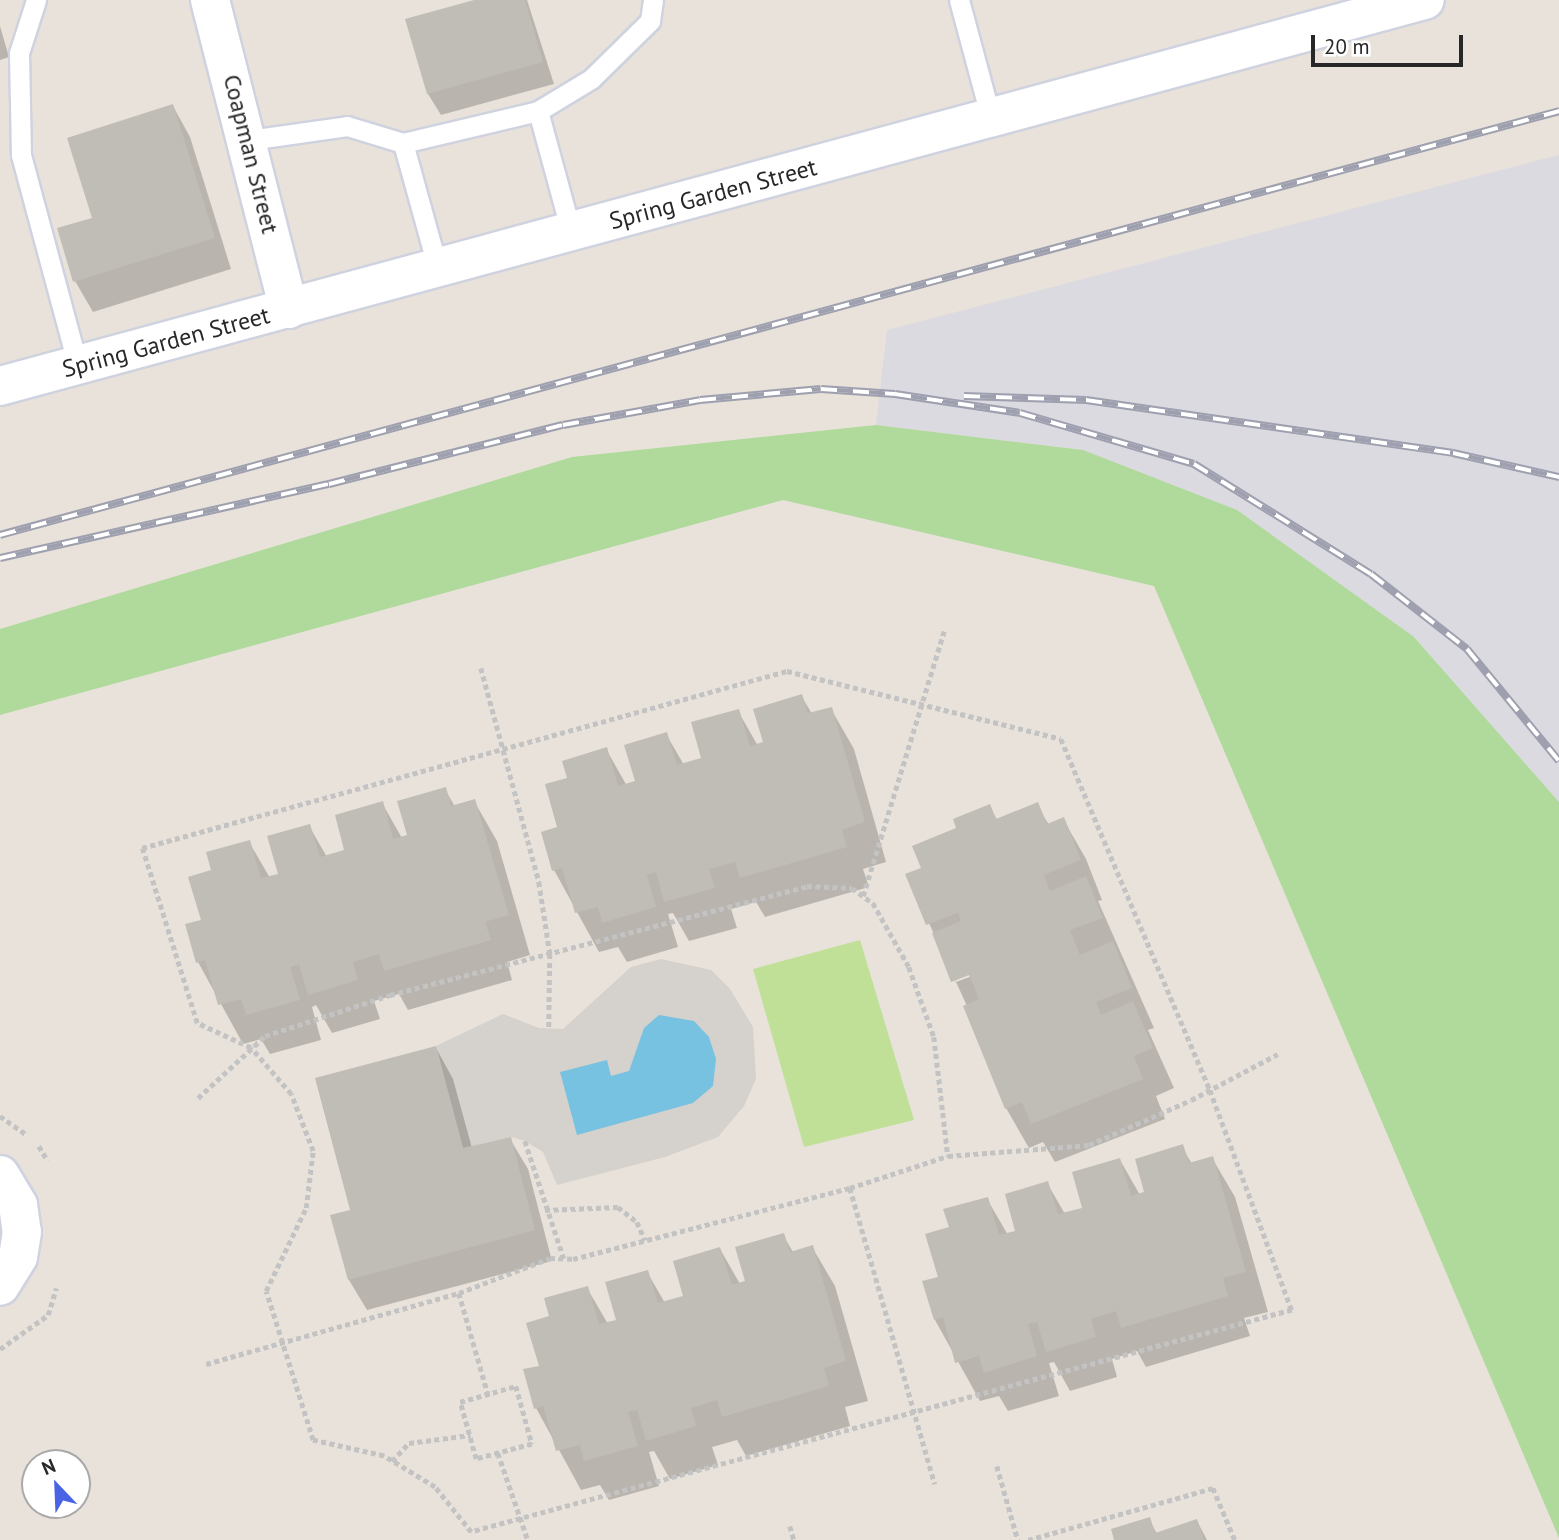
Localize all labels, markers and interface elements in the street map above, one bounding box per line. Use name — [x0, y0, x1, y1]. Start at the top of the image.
scale bar — [1314, 21, 1466, 65]
text: 20 m — [1324, 33, 1370, 60]
street label: Coapman Street — [217, 72, 285, 236]
street label: Spring Garden Street — [606, 152, 820, 236]
street label: Spring Garden Street — [59, 300, 273, 384]
north arrow — [21, 1449, 91, 1519]
text: N — [38, 1453, 59, 1480]

